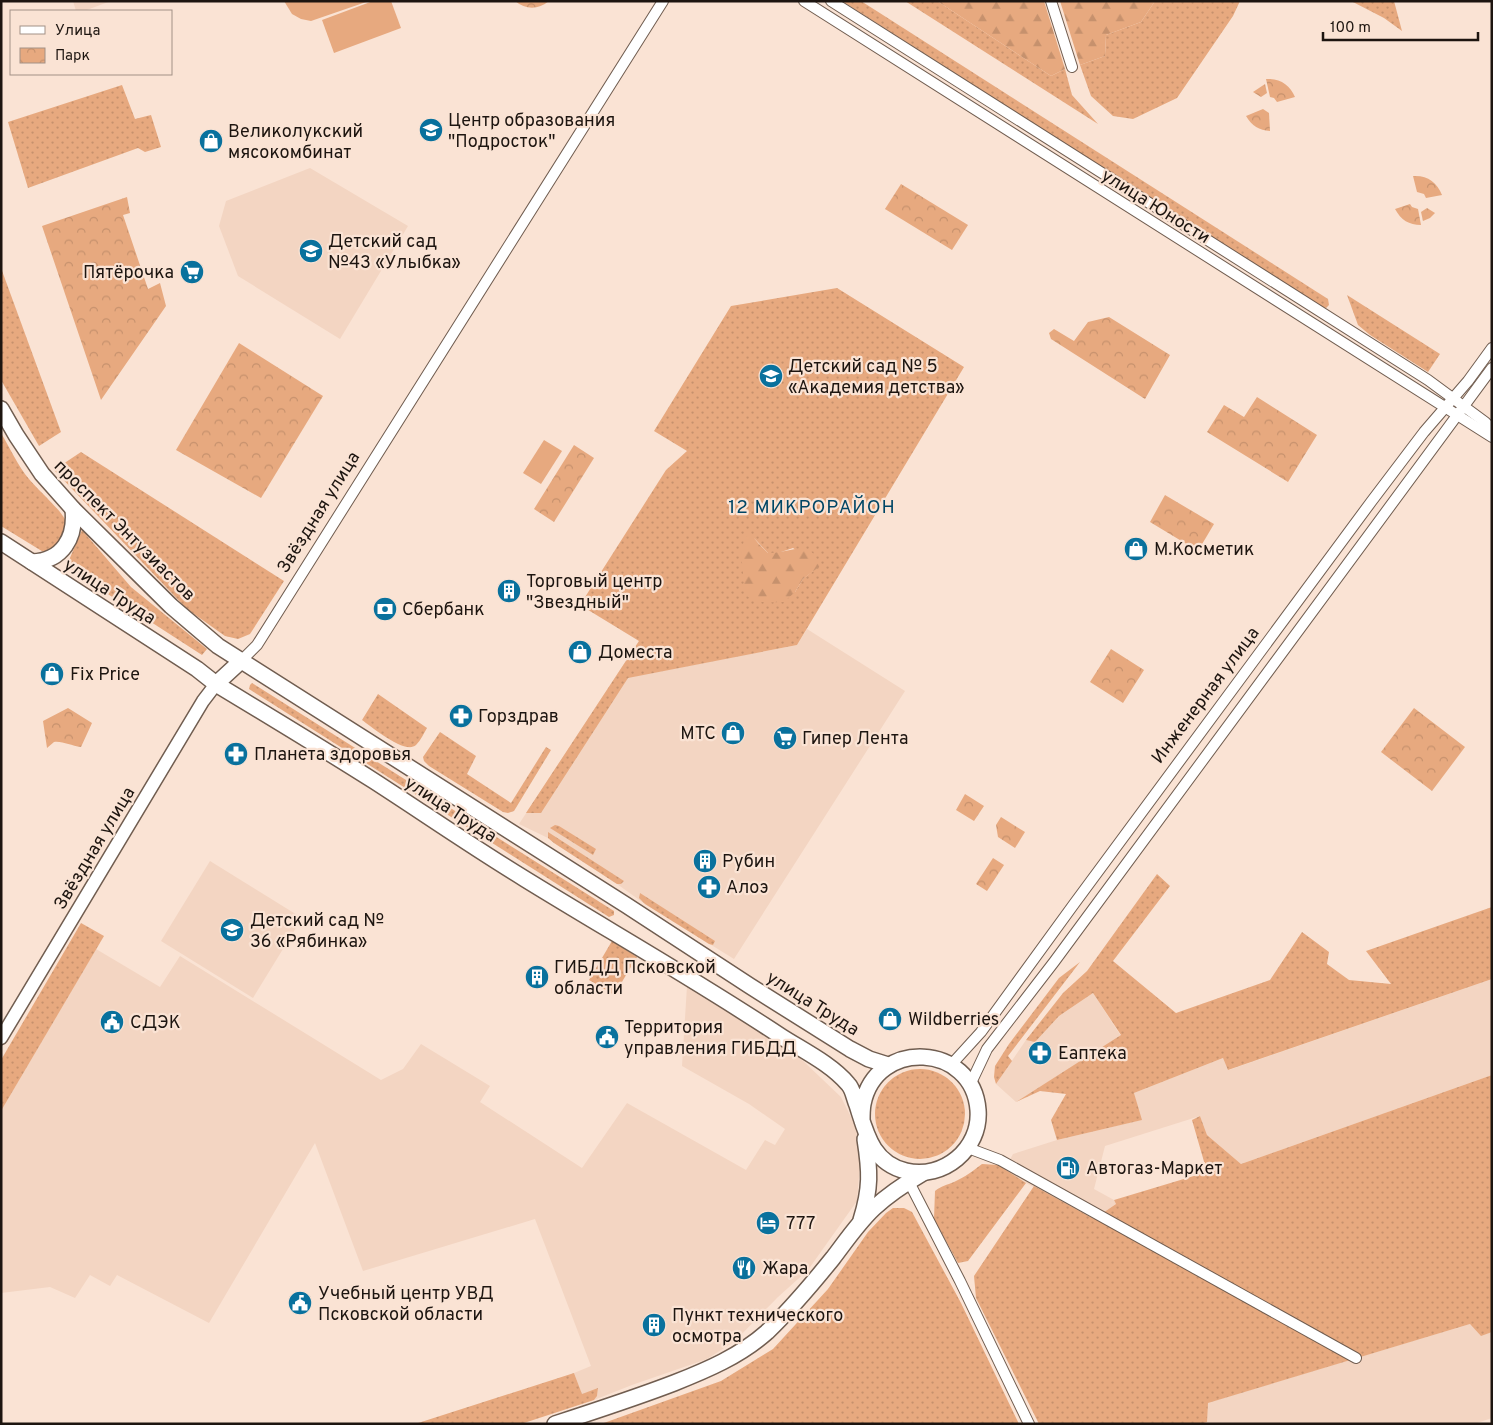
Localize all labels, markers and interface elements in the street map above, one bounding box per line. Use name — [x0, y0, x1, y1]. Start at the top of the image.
legend — [10, 10, 172, 75]
scale bar — [1323, 10, 1478, 42]
text: 100 m — [1330, 19, 1371, 38]
text: Улица — [55, 22, 100, 41]
text: Парк — [55, 47, 90, 66]
place label: Центр образования "Подросток" — [448, 110, 615, 154]
school or university icon: Центр образования "Подросток" — [418, 117, 444, 143]
place label: Великолукский мясокомбинат — [228, 121, 363, 165]
shop icon: Великолукский мясокомбинат — [198, 128, 224, 154]
street label: улица Юности — [1097, 165, 1214, 250]
place label: Детский сад №43 «Улыбка» — [328, 231, 461, 275]
school or university icon: Детский сад №43 «Улыбка» — [298, 238, 324, 264]
supermarket icon: Пятёрочка — [179, 259, 205, 285]
place label: Пятёрочка — [83, 262, 174, 285]
place label: Детский сад № 5 «Академия детства» — [788, 356, 965, 400]
school or university icon: Детский сад № 5 «Академия детства» — [758, 363, 784, 389]
street label: Звёздная улица — [273, 448, 366, 578]
street label: проспект Энтузиастов — [48, 455, 200, 607]
district label: 12 МИКРОРАЙОН — [728, 495, 896, 520]
shop icon: М.Косметик — [1123, 536, 1149, 562]
place label: М.Косметик — [1154, 539, 1254, 562]
street label: улица Труда — [59, 554, 160, 631]
place label: Торговый центр "Звездный" — [526, 571, 662, 615]
building icon: Торговый центр "Звездный" — [496, 578, 522, 604]
bank icon: Сбербанк — [372, 596, 398, 622]
place label: Сбербанк — [402, 599, 485, 622]
street label: Инженерная улица — [1147, 623, 1265, 769]
shop icon: Доместа — [567, 639, 593, 665]
place label: Доместа — [598, 642, 673, 665]
shop icon: Fix Price — [39, 661, 65, 687]
place label: Fix Price — [70, 664, 140, 687]
pharmacy icon: Горздрав — [448, 703, 474, 729]
place label: Горздрав — [478, 706, 559, 729]
shop icon: МТС — [720, 720, 746, 746]
place label: МТС — [680, 723, 716, 746]
supermarket icon: Гипер Лента — [772, 725, 798, 751]
place label: Гипер Лента — [802, 728, 908, 751]
pharmacy icon: Планета здоровья — [223, 741, 249, 767]
place label: Планета здоровья — [254, 744, 411, 767]
street label: улица Труда — [400, 772, 501, 849]
street label: Звёздная улица — [50, 783, 141, 914]
building icon: Рубин — [692, 848, 718, 874]
place label: Рубин — [722, 851, 775, 874]
pharmacy icon: Алоэ — [696, 874, 722, 900]
place label: Алоэ — [726, 877, 768, 900]
place label: Детский сад № 36 «Рябинка» — [250, 910, 384, 954]
school or university icon: Детский сад № 36 «Рябинка» — [219, 917, 245, 943]
place label: ГИБДД Псковской области — [554, 957, 716, 1001]
building icon: ГИБДД Псковской области — [524, 964, 550, 990]
street label: улица Труда — [762, 967, 863, 1042]
shop icon: Wildberries — [877, 1006, 903, 1032]
public building icon: СДЭК — [99, 1009, 125, 1035]
place label: Wildberries — [908, 1009, 999, 1032]
place label: СДЭК — [130, 1012, 181, 1035]
place label: Территория управления ГИБДД — [624, 1017, 796, 1061]
public building icon: Территория управления ГИБДД — [594, 1024, 620, 1050]
pharmacy icon: Еаптека — [1027, 1040, 1053, 1066]
place label: Еаптека — [1058, 1043, 1127, 1066]
fuel station icon: Автогаз-Маркет — [1055, 1155, 1081, 1181]
place label: Автогаз-Маркет — [1086, 1158, 1222, 1181]
hotel icon: 777 — [755, 1210, 781, 1236]
place label: 777 — [786, 1213, 815, 1236]
restaurant icon: Жара — [731, 1255, 757, 1281]
place label: Жара — [762, 1258, 808, 1281]
place label: Учебный центр УВД Псковской области — [318, 1283, 494, 1327]
public building icon: Учебный центр УВД Псковской области — [287, 1290, 313, 1316]
place label: Пункт технического осмотра — [672, 1305, 843, 1349]
building icon: Пункт технического осмотра — [641, 1312, 667, 1338]

